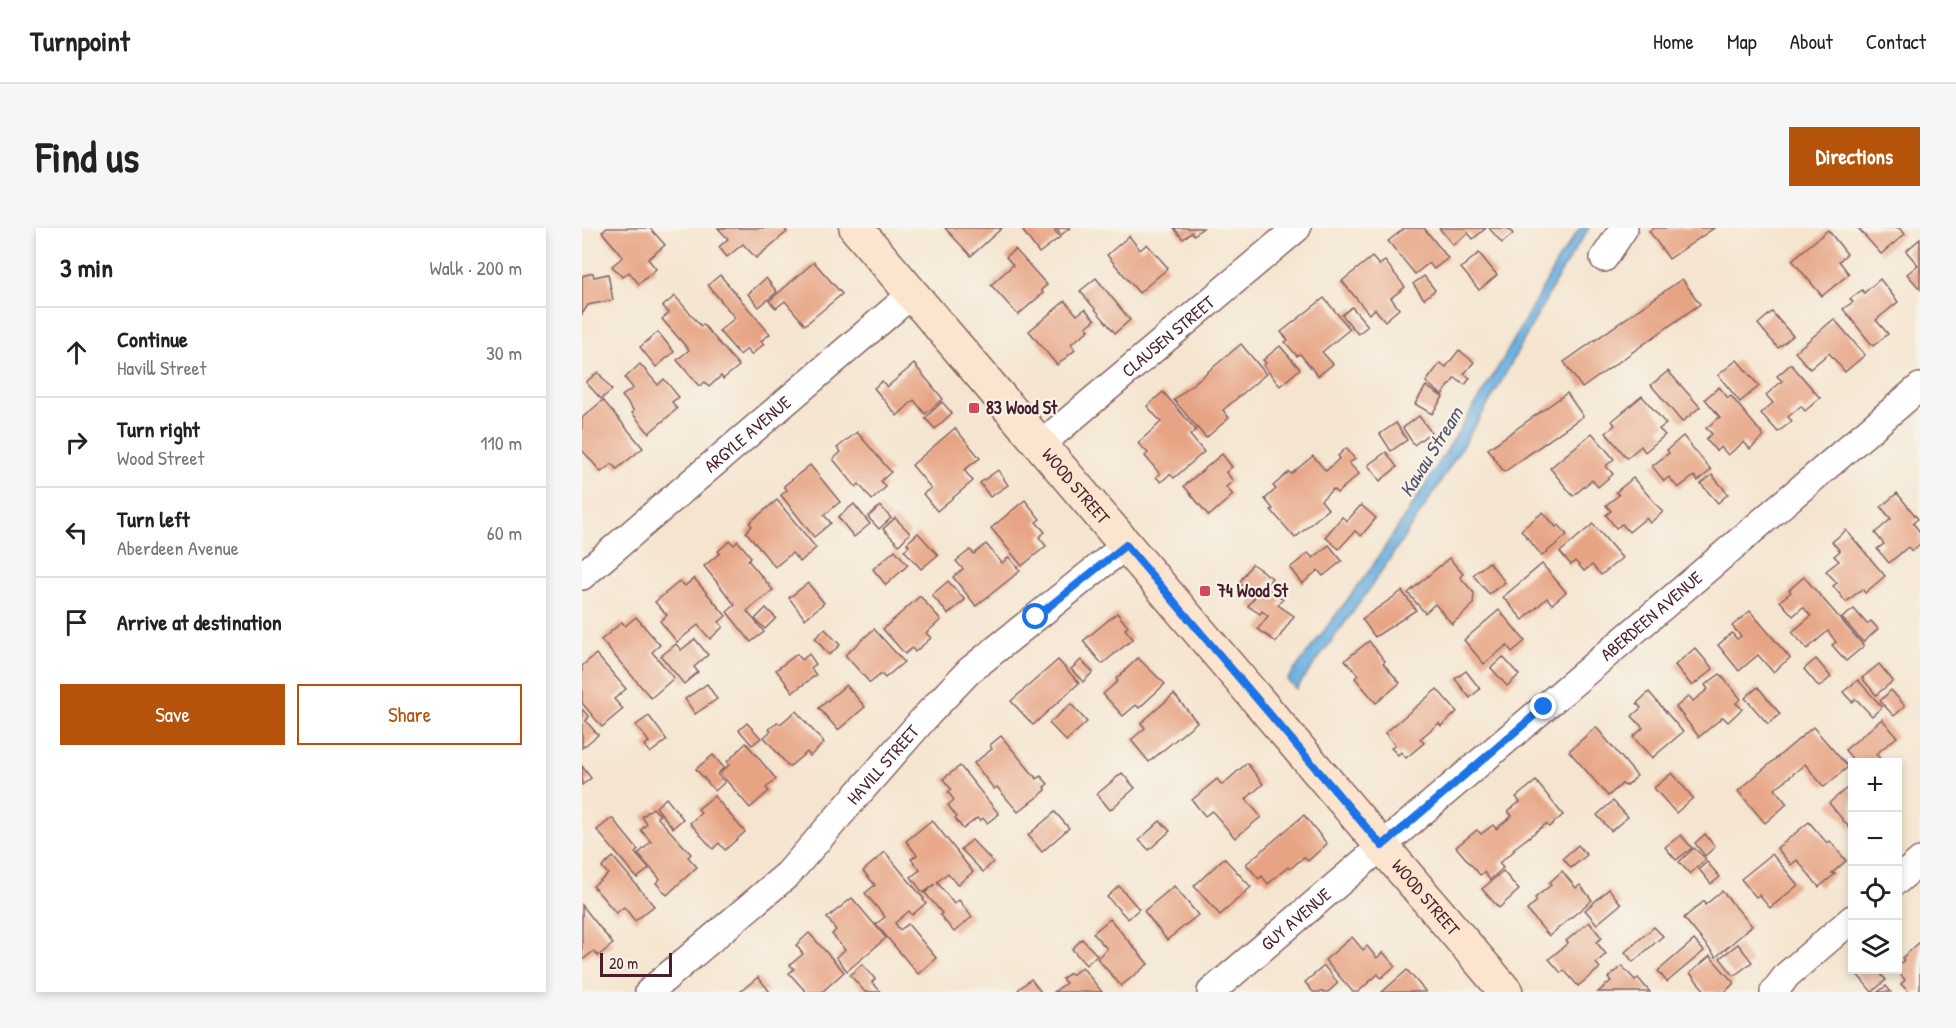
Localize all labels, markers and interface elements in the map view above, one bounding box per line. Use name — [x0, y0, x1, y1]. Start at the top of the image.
text: Turnpoint — [30, 22, 130, 60]
text: Home — [1653, 27, 1694, 56]
text: Map — [1727, 27, 1757, 56]
text: About — [1790, 27, 1833, 56]
text: Contact — [1866, 27, 1926, 56]
button: Directions — [1789, 127, 1920, 186]
text: Find us — [36, 128, 139, 185]
text: 3 min — [60, 250, 113, 285]
text: Walk · 200 m — [430, 254, 522, 281]
street label: CLAUSEN STREET — [1116, 289, 1220, 383]
text: Continue — [117, 324, 188, 354]
icon: ahead — [60, 336, 93, 369]
text: 30 m — [486, 339, 522, 366]
text: Havill Street — [117, 354, 206, 381]
street label: ARGYLE AVENUE — [699, 390, 796, 478]
place label: 83 Wood St — [986, 395, 1058, 420]
marker: 83 Wood St — [967, 401, 981, 415]
water label: Kawau Stream — [1392, 401, 1470, 502]
text: Turn right — [117, 414, 200, 444]
icon: right — [60, 426, 93, 459]
text: 110 m — [480, 429, 522, 456]
street label: WOOD STREET — [1036, 442, 1116, 530]
text: Wood Street — [117, 444, 204, 471]
text: Turn left — [117, 504, 190, 534]
icon: left — [60, 516, 93, 549]
text: 60 m — [487, 519, 522, 546]
text: Aberdeen Avenue — [117, 534, 239, 561]
street label: ABERDEEN AVENUE — [1595, 565, 1707, 666]
place label: 74 Wood St — [1216, 578, 1289, 603]
marker: 74 Wood St — [1198, 584, 1212, 598]
route start — [1022, 603, 1048, 629]
icon: arrive — [60, 606, 93, 639]
text: Arrive at destination — [117, 607, 282, 637]
button: Save — [60, 684, 285, 745]
button: Share — [297, 684, 522, 745]
route end — [1530, 693, 1556, 719]
street label: HAVILL STREET — [841, 719, 925, 810]
map controls — [1848, 758, 1902, 974]
button: + — [1848, 758, 1902, 812]
button: − — [1848, 812, 1902, 866]
street label: WOOD STREET — [1386, 854, 1466, 941]
button: locate — [1848, 866, 1902, 920]
street label: GUY AVENUE — [1255, 882, 1336, 956]
button: layers — [1848, 920, 1902, 974]
scale bar — [600, 950, 672, 978]
text: 20 m — [609, 952, 638, 974]

